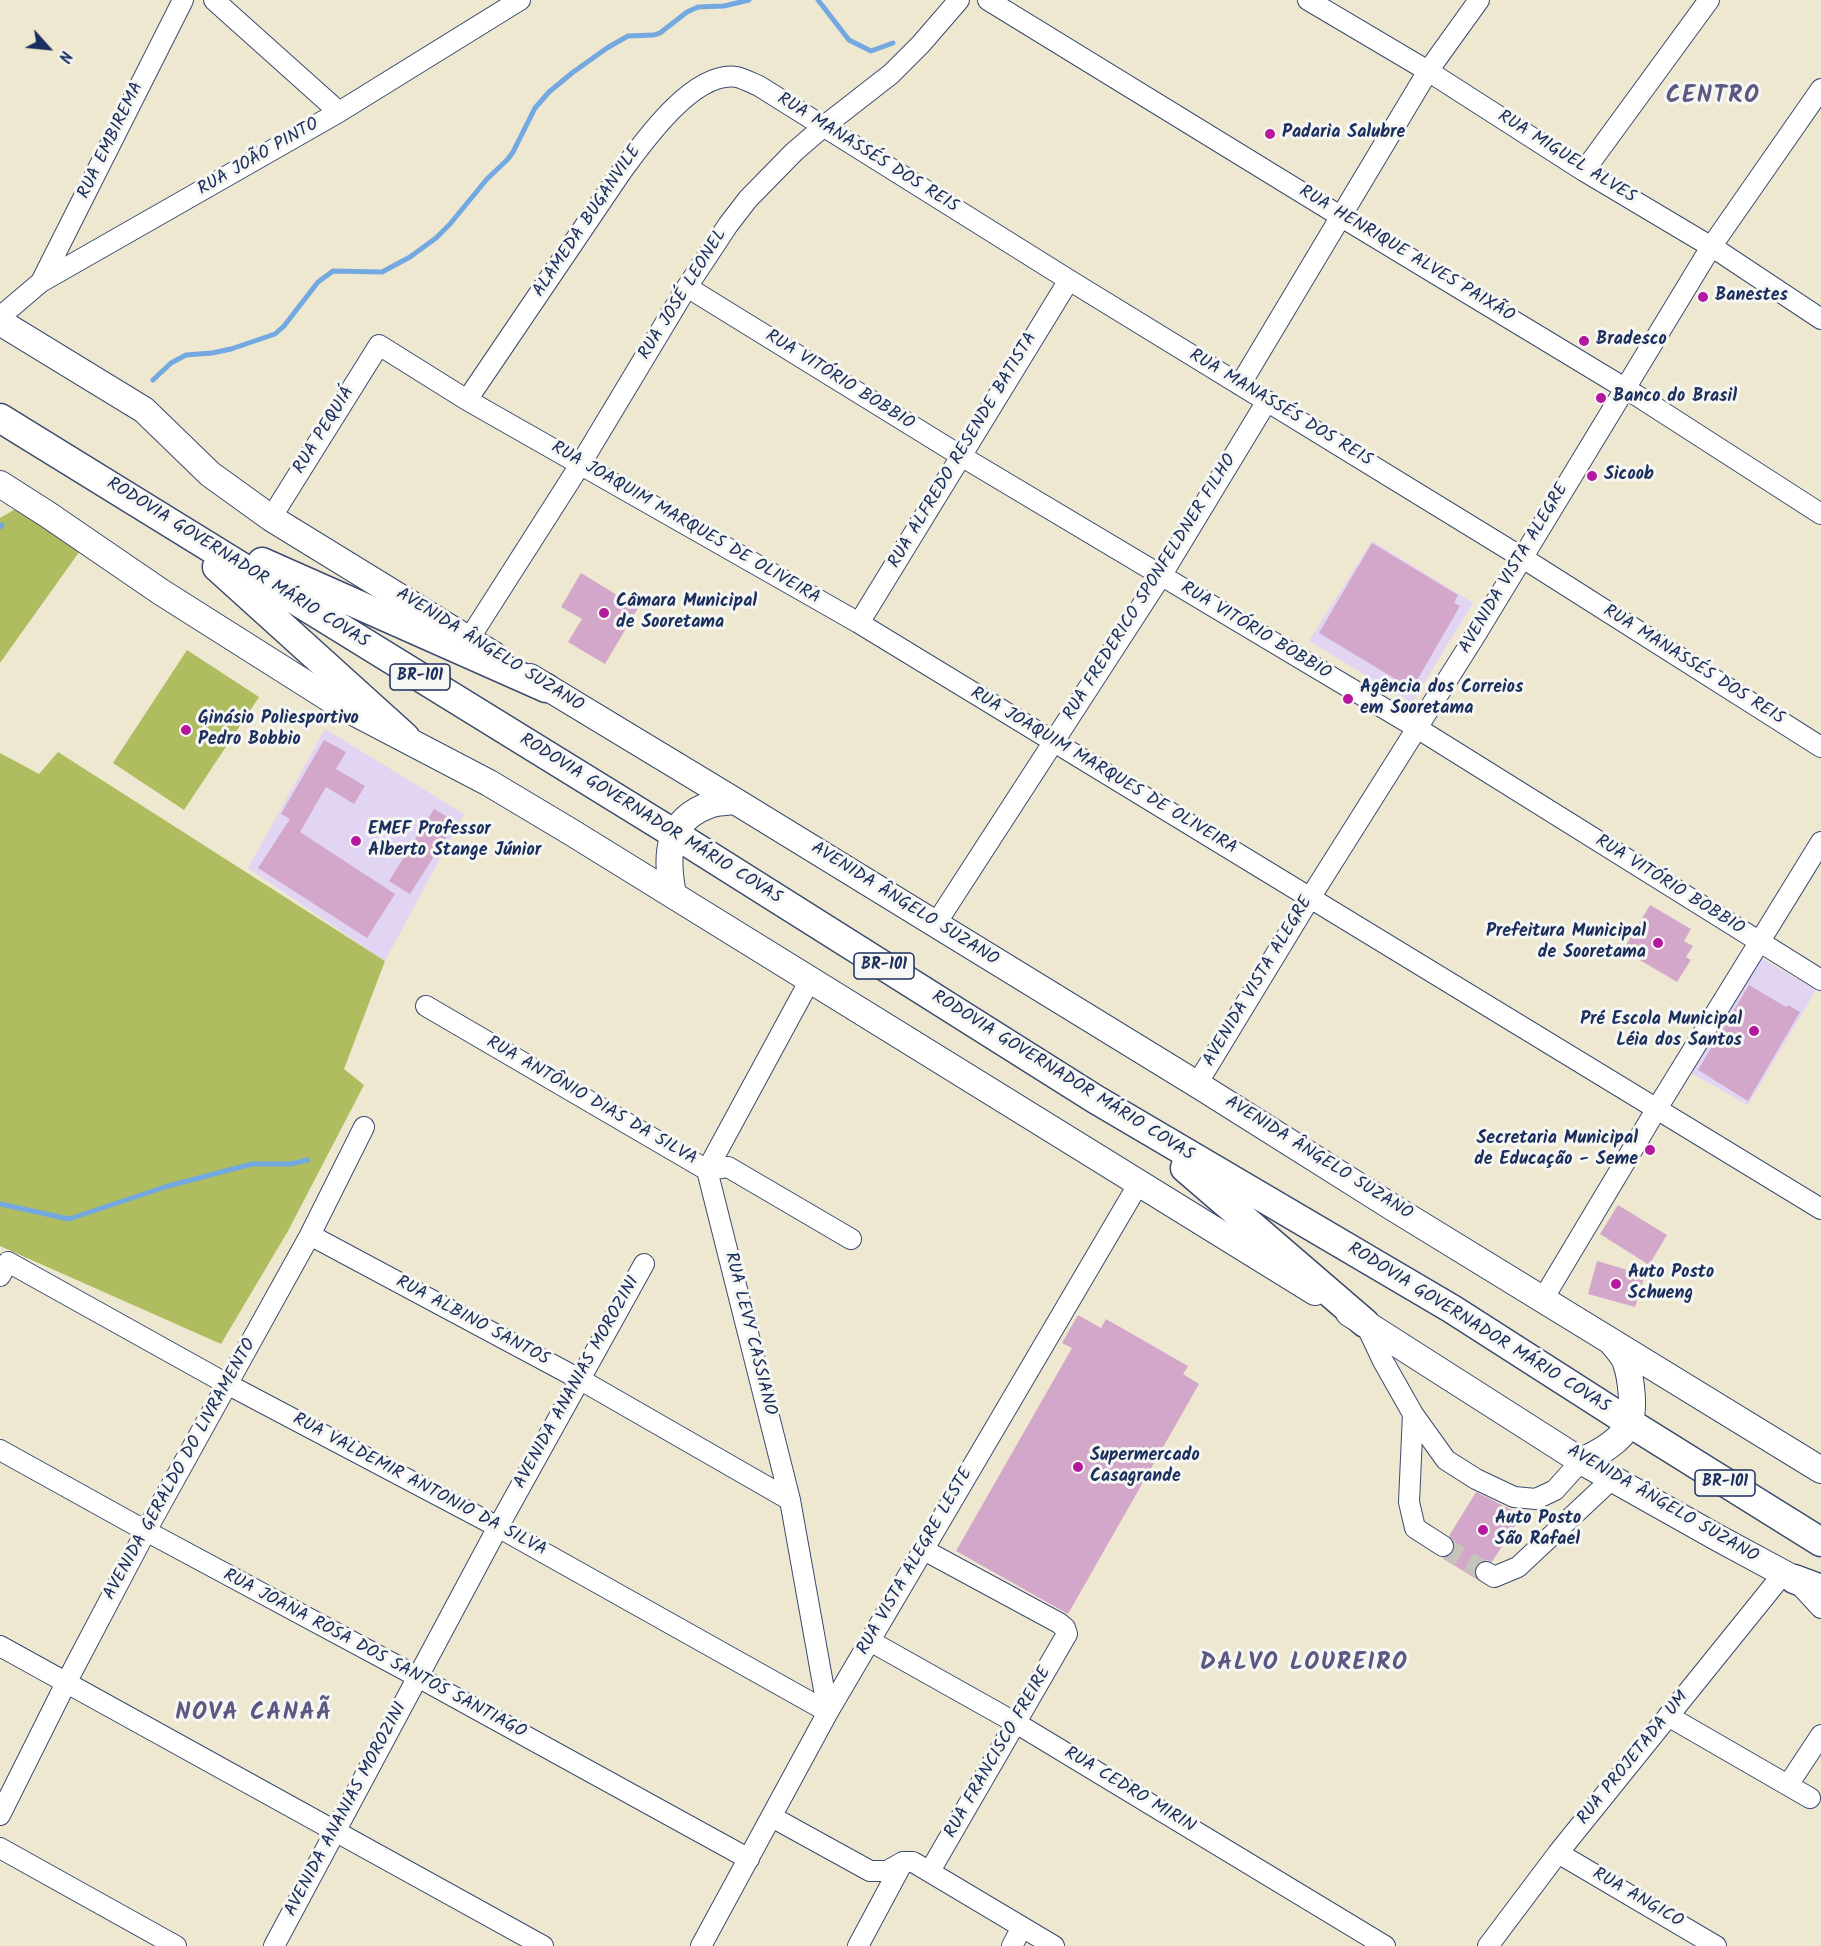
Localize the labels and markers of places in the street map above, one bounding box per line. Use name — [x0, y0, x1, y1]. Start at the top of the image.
place label: Padaria Salubre — [1282, 123, 1405, 145]
marker: Padaria Salubre — [1263, 127, 1277, 141]
place label: Banestes — [1715, 286, 1788, 308]
marker: Banestes — [1696, 290, 1710, 304]
place label: Bradesco — [1596, 330, 1667, 352]
marker: Bradesco — [1577, 334, 1591, 348]
place label: Banco do Brasil — [1613, 387, 1737, 409]
marker: Banco do Brasil — [1594, 391, 1608, 405]
place label: Sicoob — [1604, 465, 1654, 487]
marker: Sicoob — [1585, 469, 1599, 483]
place label: Câmara Municipal de Sooretama — [616, 592, 757, 634]
marker: Câmara Municipal de Sooretama — [597, 606, 611, 620]
place label: Agência dos Correios em Sooretama — [1360, 678, 1523, 720]
marker: Agência dos Correios em Sooretama — [1341, 692, 1355, 706]
place label: Ginásio Poliesportivo Pedro Bobbio — [198, 709, 359, 752]
marker: Ginásio Poliesportivo Pedro Bobbio — [179, 723, 193, 737]
place label: EMEF Professor Alberto Stange Júnior — [368, 820, 541, 862]
marker: EMEF Professor Alberto Stange Júnior — [349, 834, 363, 848]
place label: Prefeitura Municipal de Sooretama — [1486, 922, 1646, 964]
marker: Prefeitura Municipal de Sooretama — [1651, 936, 1665, 950]
place label: Pré Escola Municipal Léia dos Santos — [1580, 1010, 1742, 1052]
marker: Pré Escola Municipal Léia dos Santos — [1747, 1024, 1761, 1038]
place label: Secretaria Municipal de Educação - Seme — [1474, 1129, 1638, 1172]
marker: Secretaria Municipal de Educação - Seme — [1643, 1143, 1657, 1157]
place label: Auto Posto Schueng — [1628, 1263, 1714, 1306]
marker: Auto Posto Schueng — [1609, 1277, 1623, 1291]
place label: Supermercado Casagrande — [1090, 1446, 1200, 1488]
marker: Supermercado Casagrande — [1071, 1460, 1085, 1474]
place label: Auto Posto São Rafael — [1495, 1509, 1581, 1552]
marker: Auto Posto São Rafael — [1476, 1523, 1490, 1537]

